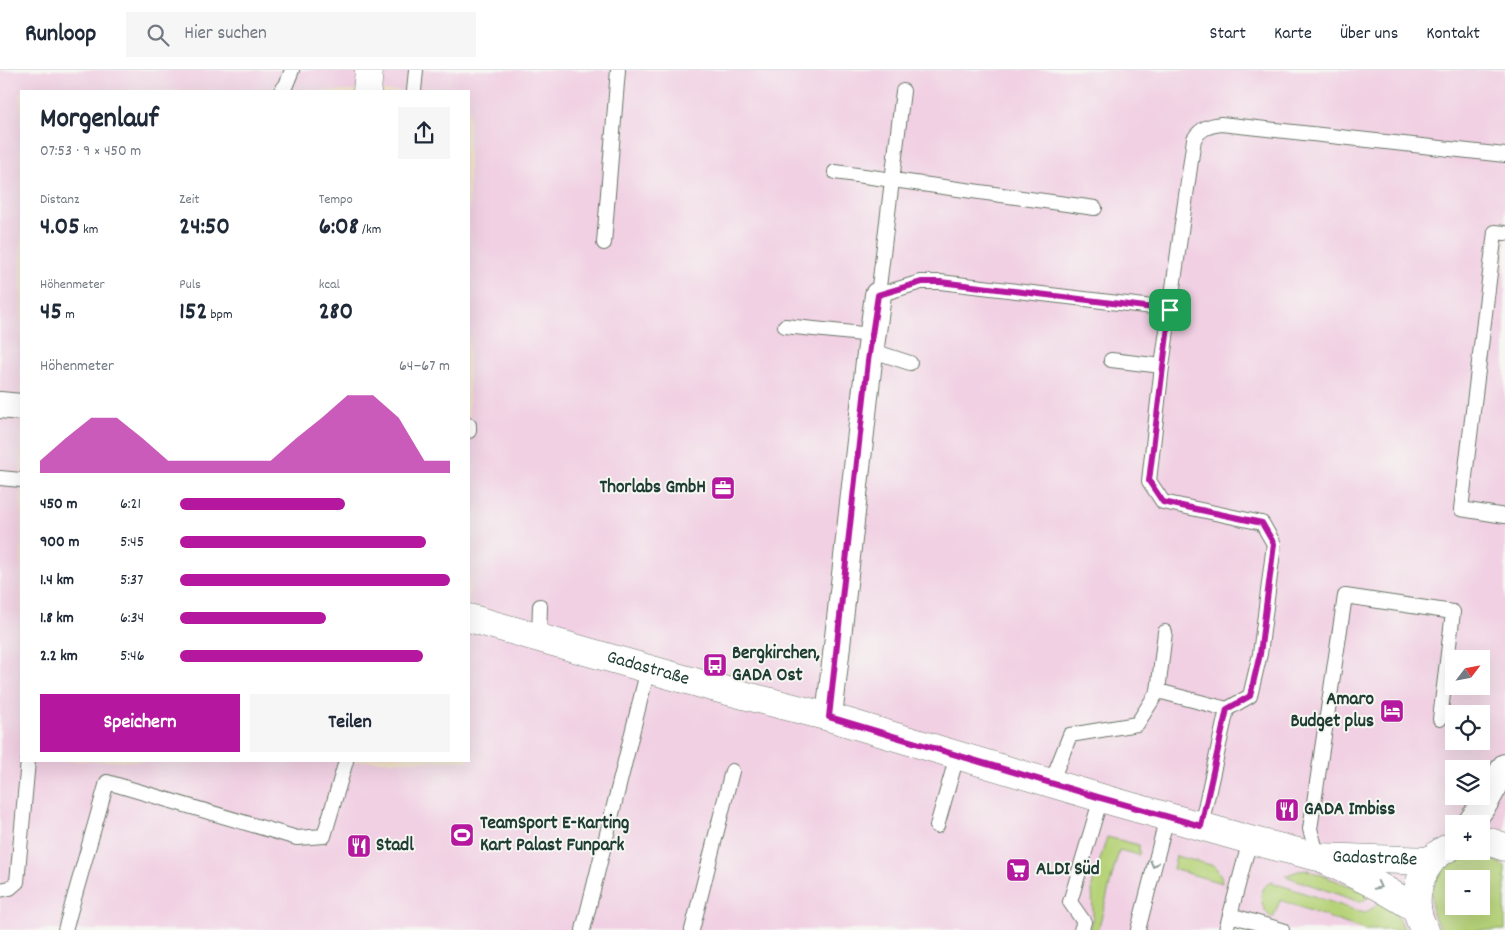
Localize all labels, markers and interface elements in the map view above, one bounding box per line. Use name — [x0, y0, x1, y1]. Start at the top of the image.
search box — [126, 12, 476, 57]
text: Runloop — [25, 18, 96, 52]
icon: search — [144, 21, 172, 49]
text: Hier suchen — [184, 21, 267, 48]
text: Start — [1210, 22, 1246, 47]
text: Karte — [1274, 22, 1312, 47]
text: Über uns — [1340, 22, 1398, 47]
text: Kontakt — [1426, 22, 1480, 47]
text: Morgenlauf — [40, 101, 159, 141]
button: share — [398, 107, 450, 159]
text: 07:53 · 9 × 450 m — [40, 140, 141, 163]
text: Distanz — [40, 190, 79, 210]
text: Zeit — [179, 190, 199, 210]
text: Tempo — [319, 190, 353, 210]
text: 4.05 — [40, 210, 80, 246]
text: 24:50 — [179, 210, 230, 246]
text: 6:08 — [319, 210, 359, 246]
text: km — [80, 220, 98, 240]
text: /km — [359, 220, 381, 240]
text: Höhenmeter — [40, 275, 105, 295]
text: Puls — [179, 275, 201, 295]
text: kcal — [319, 275, 340, 295]
pin — [1149, 289, 1191, 331]
text: 45 — [40, 295, 62, 331]
text: 152 — [179, 295, 207, 331]
text: 280 — [319, 295, 353, 331]
icon: arrive — [1156, 296, 1184, 324]
text: m — [62, 305, 75, 325]
text: bpm — [207, 305, 233, 325]
text: Höhenmeter — [40, 355, 114, 378]
text: 64–67 m — [399, 355, 450, 378]
place label: Thorlabs GmbH — [600, 475, 706, 502]
office icon: Thorlabs GmbH — [710, 475, 736, 501]
text: 450 m — [40, 493, 77, 516]
text: 6:21 — [120, 493, 141, 516]
text: 900 m — [40, 531, 79, 554]
text: 5:45 — [120, 531, 144, 554]
text: 1.4 km — [40, 569, 74, 592]
text: 5:37 — [120, 569, 143, 592]
text: 1.8 km — [40, 607, 74, 630]
text: 6:34 — [120, 607, 144, 630]
place label: Bergkirchen, GADA Ost — [732, 641, 820, 690]
street label: Gadastraße — [603, 644, 692, 693]
text: 2.2 km — [40, 645, 78, 668]
text: 5:46 — [120, 645, 145, 668]
north arrow — [1445, 650, 1490, 695]
map controls — [1445, 650, 1490, 915]
bus stop icon: Bergkirchen, GADA Ost — [702, 652, 728, 678]
place label: Amaro Budget plus — [1290, 687, 1375, 736]
button: Speichern — [40, 694, 240, 752]
button: Teilen — [250, 694, 450, 752]
hotel icon: Amaro Budget plus — [1379, 698, 1405, 724]
button: locate — [1445, 705, 1490, 750]
button: layers — [1445, 760, 1490, 805]
restaurant icon: GADA Imbiss — [1274, 797, 1300, 823]
place label: GADA Imbiss — [1304, 797, 1395, 824]
place label: TeamSport E-Karting Kart Palast Funpark — [480, 811, 629, 860]
button: + — [1445, 815, 1490, 860]
sports icon: TeamSport E-Karting Kart Palast Funpark — [449, 822, 475, 848]
restaurant icon: Stadl — [346, 833, 372, 859]
place label: Stadl — [376, 833, 414, 860]
street label: Gadastraße — [1332, 844, 1418, 874]
supermarket icon: ALDI Süd — [1005, 857, 1031, 883]
place label: ALDI Süd — [1036, 857, 1100, 884]
one-way arrow — [1150, 859, 1160, 868]
button: − — [1445, 870, 1490, 915]
one-way arrow — [1373, 880, 1382, 890]

